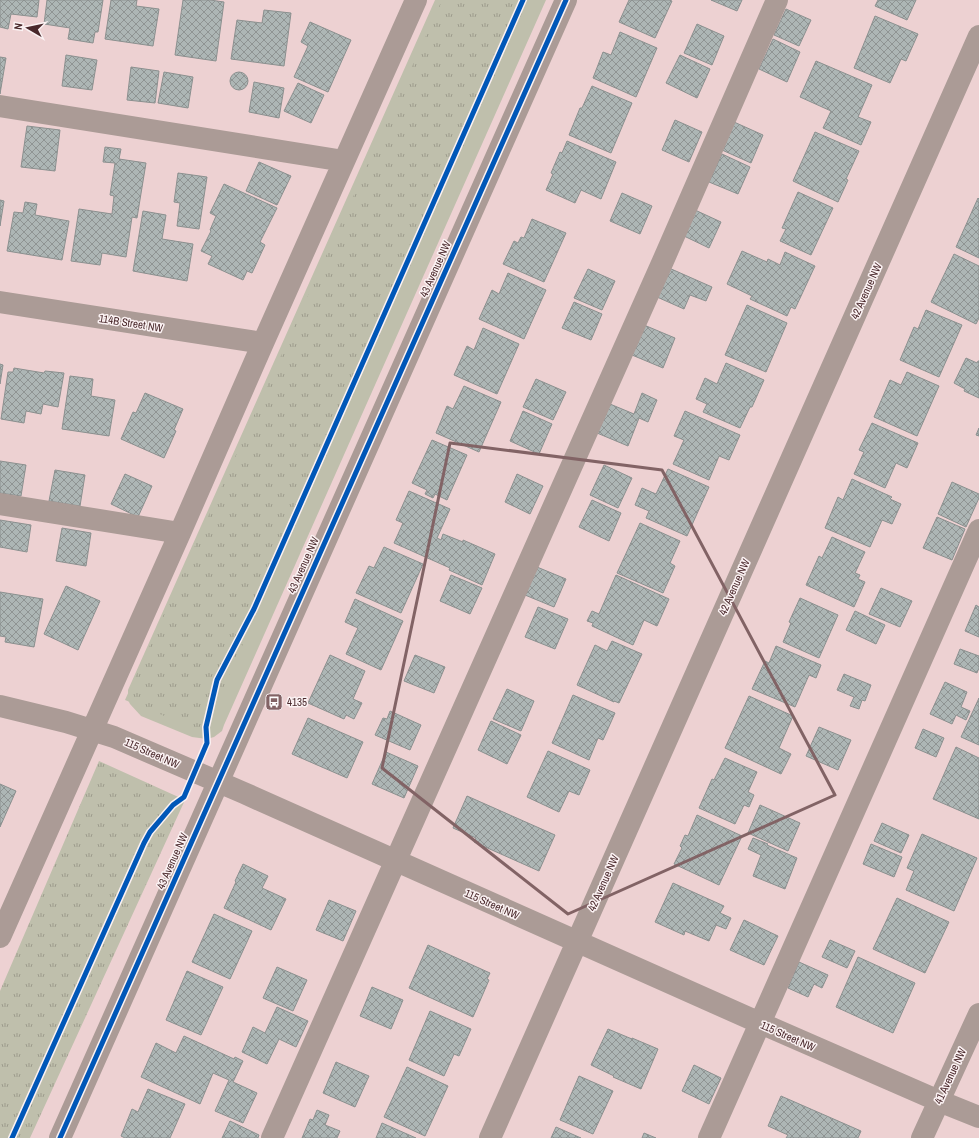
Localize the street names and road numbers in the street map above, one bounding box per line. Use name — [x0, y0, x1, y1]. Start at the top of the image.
street label: 43 Avenue NW — [416, 238, 454, 299]
street label: 42 Avenue NW — [847, 260, 885, 321]
street label: 114B Street NW — [98, 311, 164, 335]
street label: 43 Avenue NW — [284, 534, 322, 595]
street label: 42 Avenue NW — [715, 556, 753, 617]
street label: 115 Street NW — [122, 735, 182, 771]
street label: 43 Avenue NW — [153, 830, 191, 891]
street label: 42 Avenue NW — [584, 852, 622, 913]
street label: 115 Street NW — [462, 886, 522, 922]
street label: 115 Street NW — [758, 1018, 818, 1054]
street label: 41 Avenue NW — [931, 1045, 969, 1106]

